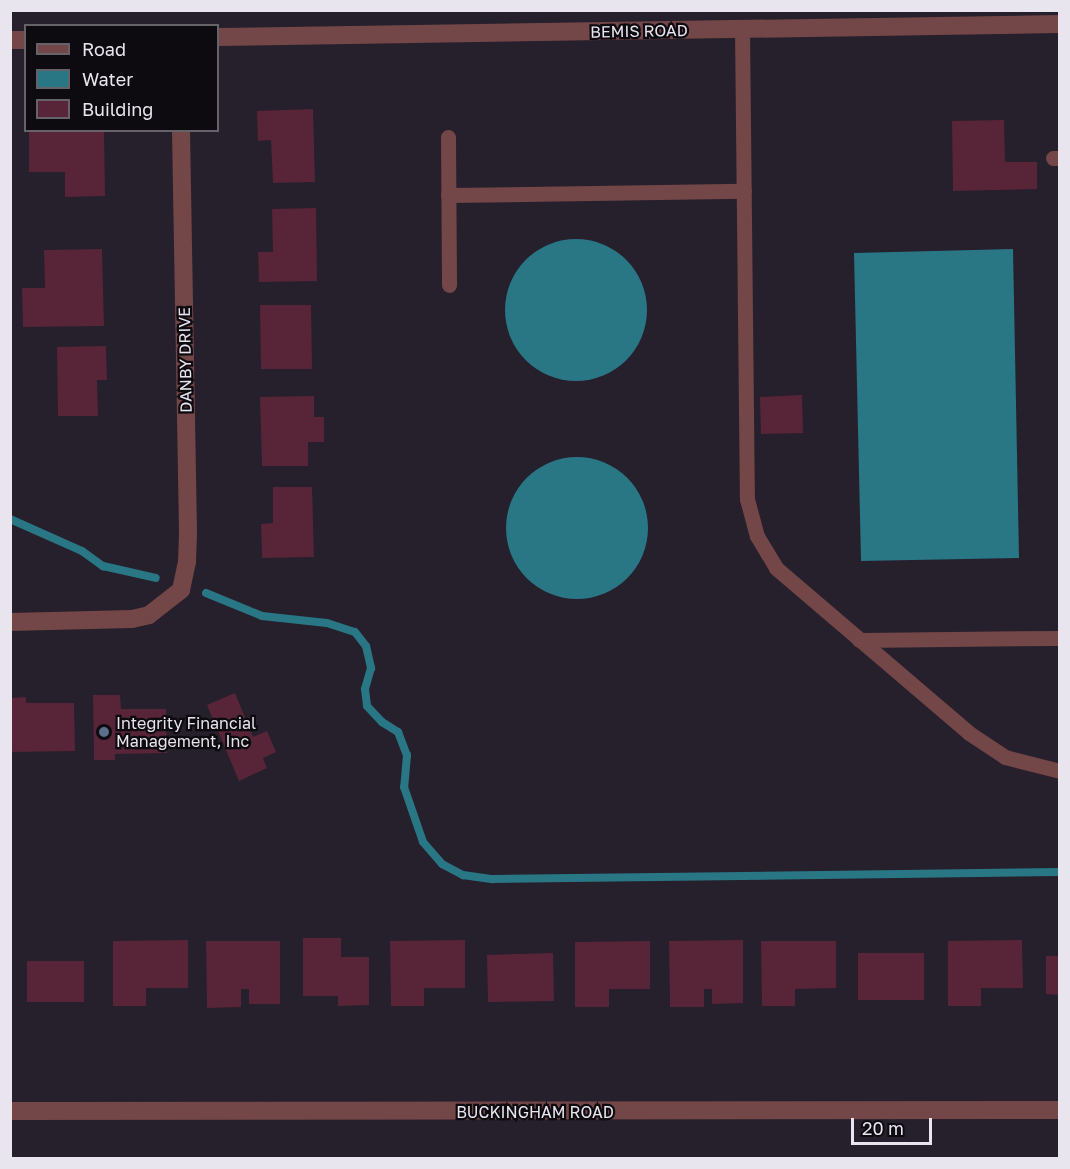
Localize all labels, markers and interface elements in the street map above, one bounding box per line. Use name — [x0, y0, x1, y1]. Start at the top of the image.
street label: BEMIS ROAD — [590, 21, 688, 41]
legend — [24, 24, 219, 132]
text: Road — [82, 38, 126, 60]
text: Water — [82, 68, 133, 90]
text: Building — [82, 98, 153, 120]
street label: DANBY DRIVE — [174, 307, 196, 413]
place label: Integrity Financial Management, Inc — [116, 713, 256, 751]
marker: Integrity Financial Management, Inc — [97, 725, 111, 739]
street label: BUCKINGHAM ROAD — [456, 1102, 614, 1122]
scale bar — [854, 1106, 935, 1144]
text: 20 m — [862, 1117, 904, 1139]

